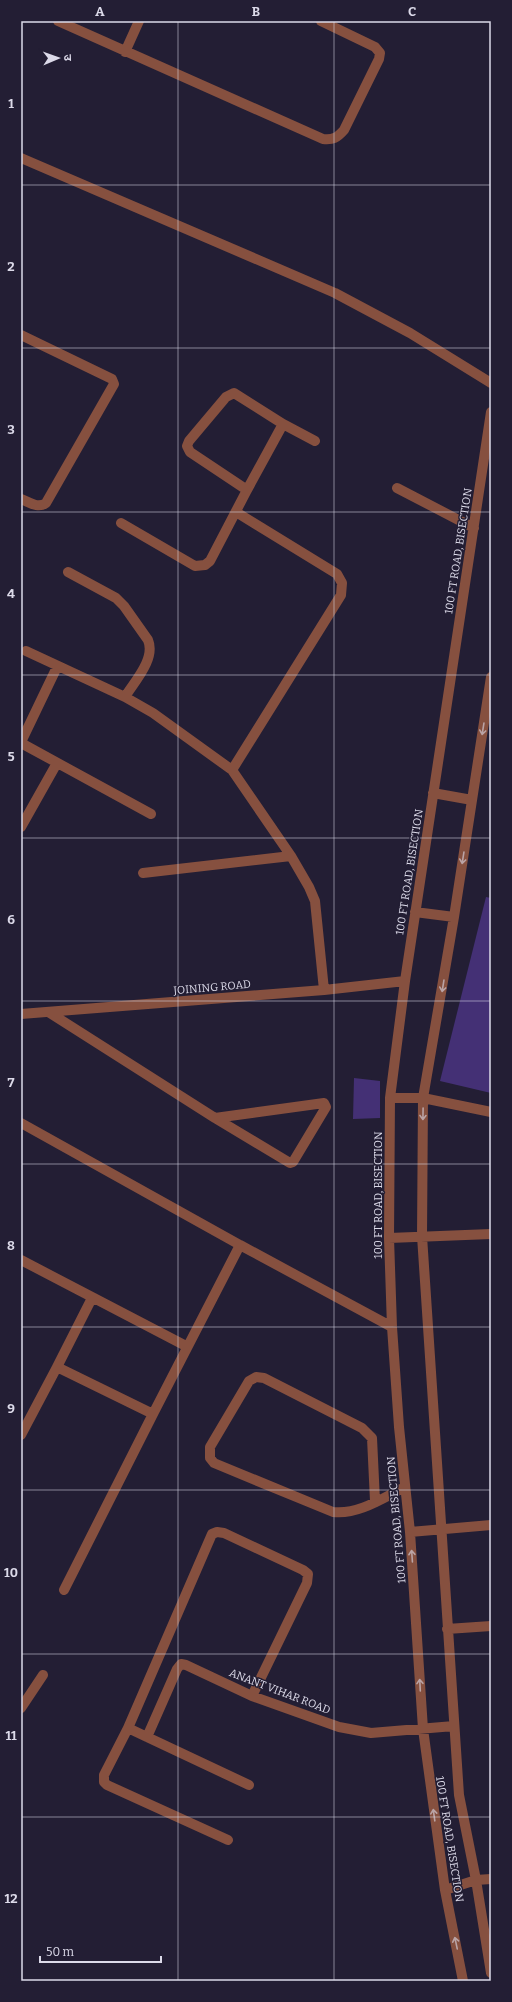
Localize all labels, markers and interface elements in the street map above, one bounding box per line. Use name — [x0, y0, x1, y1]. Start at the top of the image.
text: A — [95, 4, 105, 19]
text: B — [252, 4, 260, 19]
text: C — [408, 4, 416, 19]
north arrow — [38, 38, 78, 78]
text: उ — [61, 54, 74, 62]
text: 1 — [8, 96, 14, 111]
text: 2 — [7, 259, 15, 274]
text: 3 — [7, 422, 15, 437]
street label: 100 FT ROAD, BISECTION — [442, 487, 475, 615]
text: 4 — [7, 586, 15, 601]
one-way arrow — [479, 722, 487, 735]
text: 5 — [7, 749, 15, 764]
street label: 100 FT ROAD, BISECTION — [393, 808, 426, 936]
one-way arrow — [459, 851, 467, 864]
text: 6 — [7, 912, 15, 927]
street label: JOINING ROAD — [172, 978, 251, 997]
one-way arrow — [439, 979, 447, 992]
text: 7 — [8, 1075, 15, 1090]
one-way arrow — [419, 1107, 427, 1120]
street label: 100 FT ROAD, BISECTION — [372, 1131, 385, 1259]
text: 8 — [7, 1238, 15, 1253]
text: 9 — [7, 1401, 15, 1416]
street label: 100 FT ROAD, BISECTION — [384, 1456, 409, 1584]
one-way arrow — [408, 1550, 415, 1563]
text: 10 — [4, 1565, 18, 1580]
street label: ANANT VIHAR ROAD — [227, 1666, 332, 1717]
one-way arrow — [417, 1679, 424, 1692]
text: 11 — [5, 1728, 17, 1743]
street label: 100 FT ROAD, BISECTION — [433, 1775, 466, 1903]
one-way arrow — [430, 1809, 438, 1822]
text: 12 — [5, 1891, 17, 1906]
one-way arrow — [451, 1937, 459, 1950]
scale bar — [40, 1938, 161, 1964]
text: 50 m — [46, 1945, 75, 1959]

